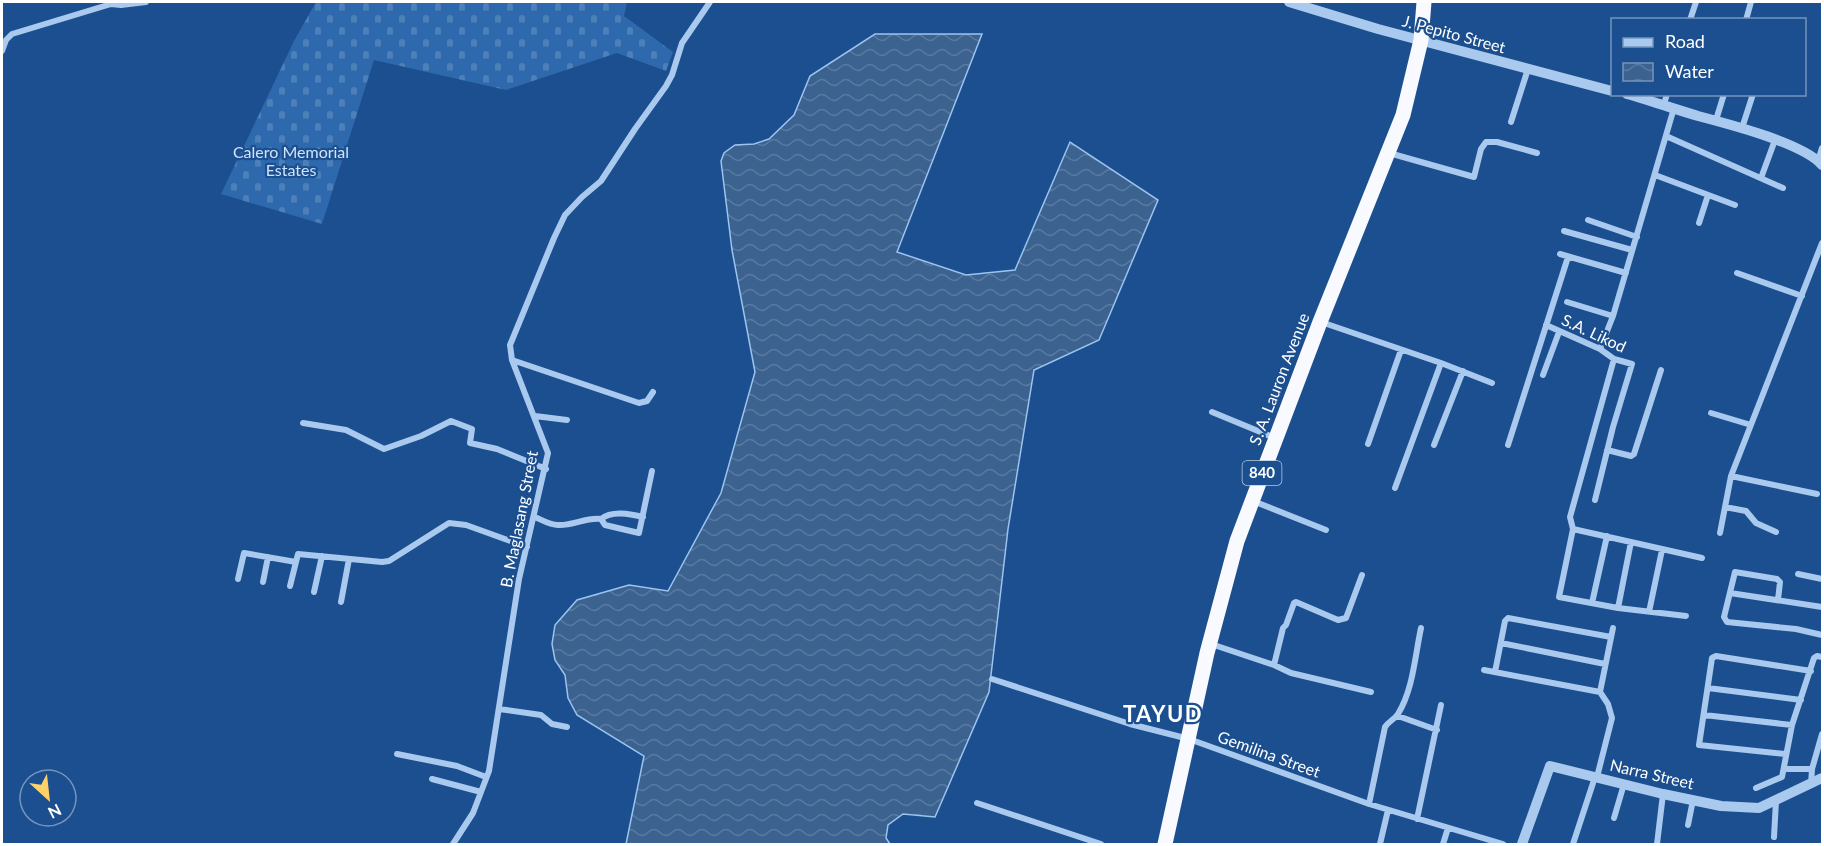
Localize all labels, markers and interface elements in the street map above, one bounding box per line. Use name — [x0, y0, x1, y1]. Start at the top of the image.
street label: J. Pepito Street — [1401, 11, 1508, 56]
legend — [1611, 18, 1806, 96]
text: Road — [1665, 30, 1705, 52]
text: Water — [1665, 60, 1714, 82]
park label: Calero Memorial Estates — [233, 142, 349, 179]
street label: S.A. Likod — [1559, 309, 1629, 356]
street label: S. A. Lauron Avenue — [1245, 310, 1312, 448]
street label: B. Maglasang Street — [496, 449, 541, 589]
road number: 840 — [1242, 461, 1282, 485]
district label: TAYUD — [1123, 700, 1203, 727]
street label: Gemilina Street — [1215, 726, 1323, 781]
street label: Narra Street — [1608, 755, 1696, 792]
north arrow — [18, 768, 78, 828]
text: N — [45, 801, 65, 823]

